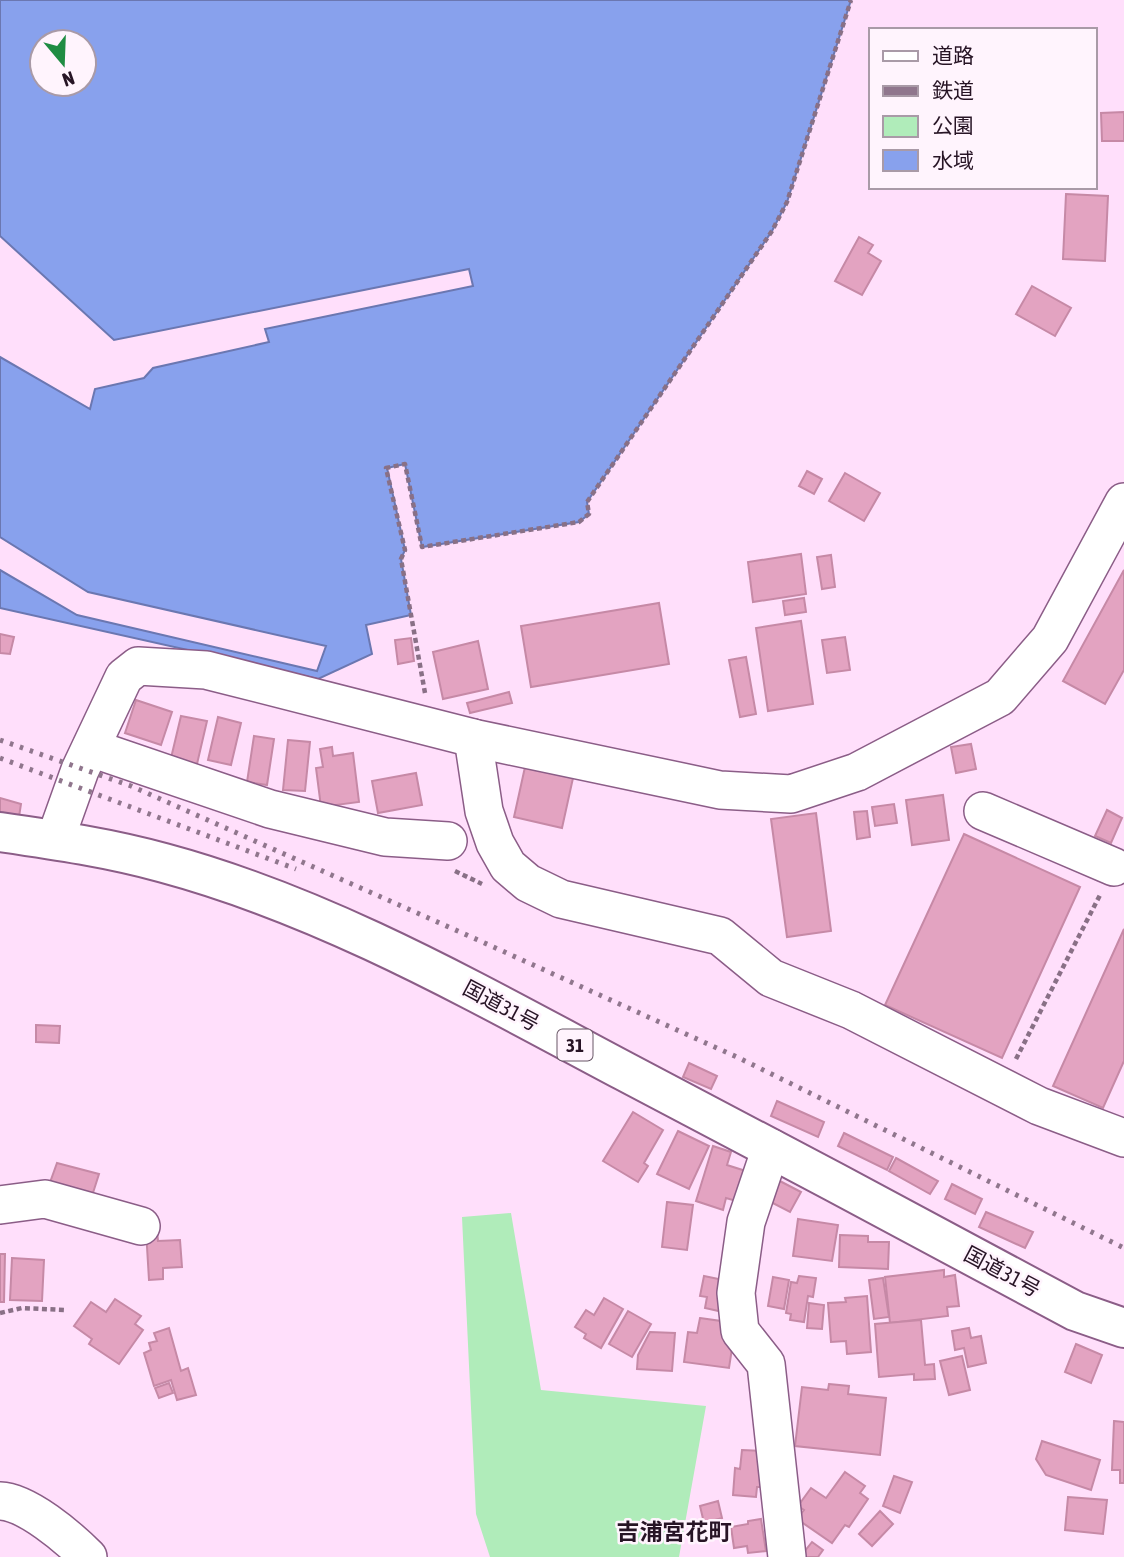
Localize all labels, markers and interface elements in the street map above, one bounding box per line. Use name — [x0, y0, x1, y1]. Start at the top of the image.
north arrow — [28, 28, 98, 98]
legend — [869, 28, 1096, 189]
text: 道路 — [932, 43, 974, 67]
text: N — [60, 67, 77, 91]
text: 鉄道 — [932, 78, 974, 102]
text: 公園 — [932, 113, 974, 137]
text: 水域 — [932, 148, 974, 172]
street label: 国道31号 — [459, 975, 544, 1035]
road number: 31 — [558, 1030, 592, 1060]
street label: 国道31号 — [960, 1241, 1045, 1301]
district label: 吉浦宮花町 — [617, 1519, 732, 1545]

